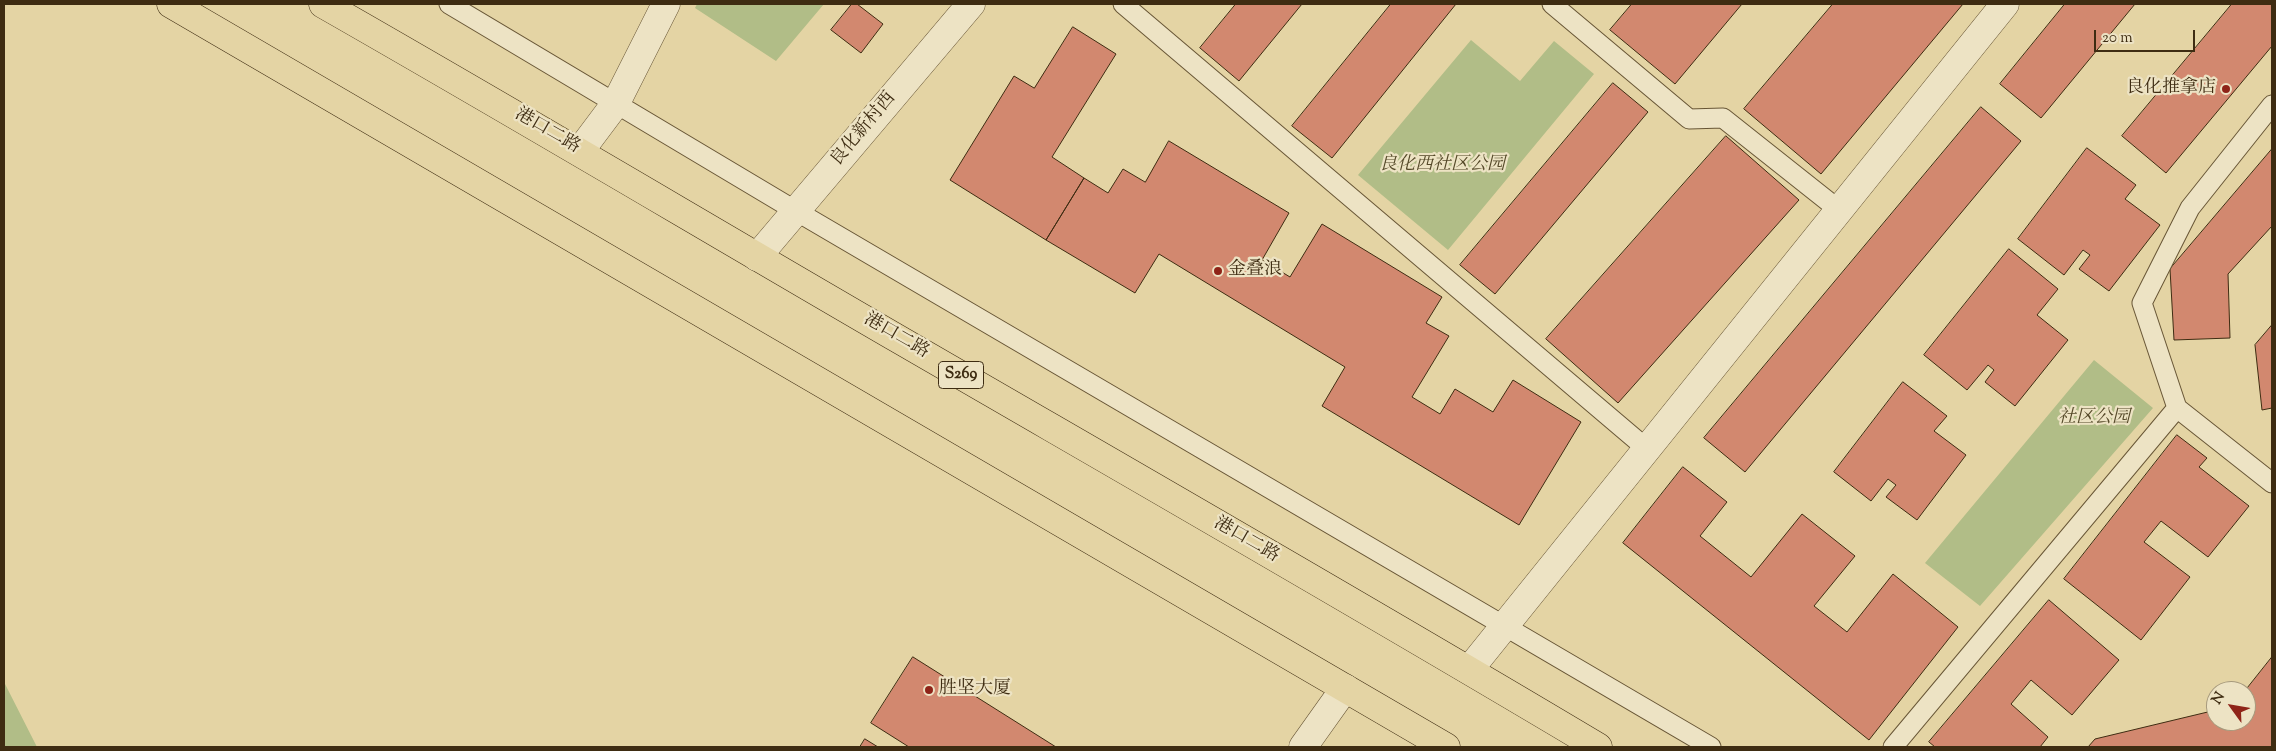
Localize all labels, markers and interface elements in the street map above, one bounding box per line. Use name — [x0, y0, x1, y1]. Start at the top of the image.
scale bar — [2096, 20, 2197, 52]
text: 20 m — [2102, 28, 2133, 49]
place label: 良化推拿店 — [2126, 78, 2216, 100]
marker: 良化推拿店 — [2220, 83, 2232, 95]
street label: 良化新村西 — [827, 89, 901, 171]
street label: 港口二路 — [510, 105, 584, 159]
park label: 良化西社区公园 — [1379, 155, 1505, 177]
place label: 金叠浪 — [1228, 260, 1282, 282]
marker: 金叠浪 — [1212, 265, 1224, 277]
street label: 港口二路 — [859, 310, 933, 364]
road number: S269 — [938, 362, 984, 388]
park label: 社区公园 — [2058, 408, 2130, 430]
street label: 港口二路 — [1209, 514, 1283, 568]
place label: 胜坚大厦 — [939, 679, 1011, 701]
north arrow — [2206, 681, 2256, 731]
marker: 胜坚大厦 — [923, 684, 935, 696]
text: N — [2208, 689, 2231, 709]

